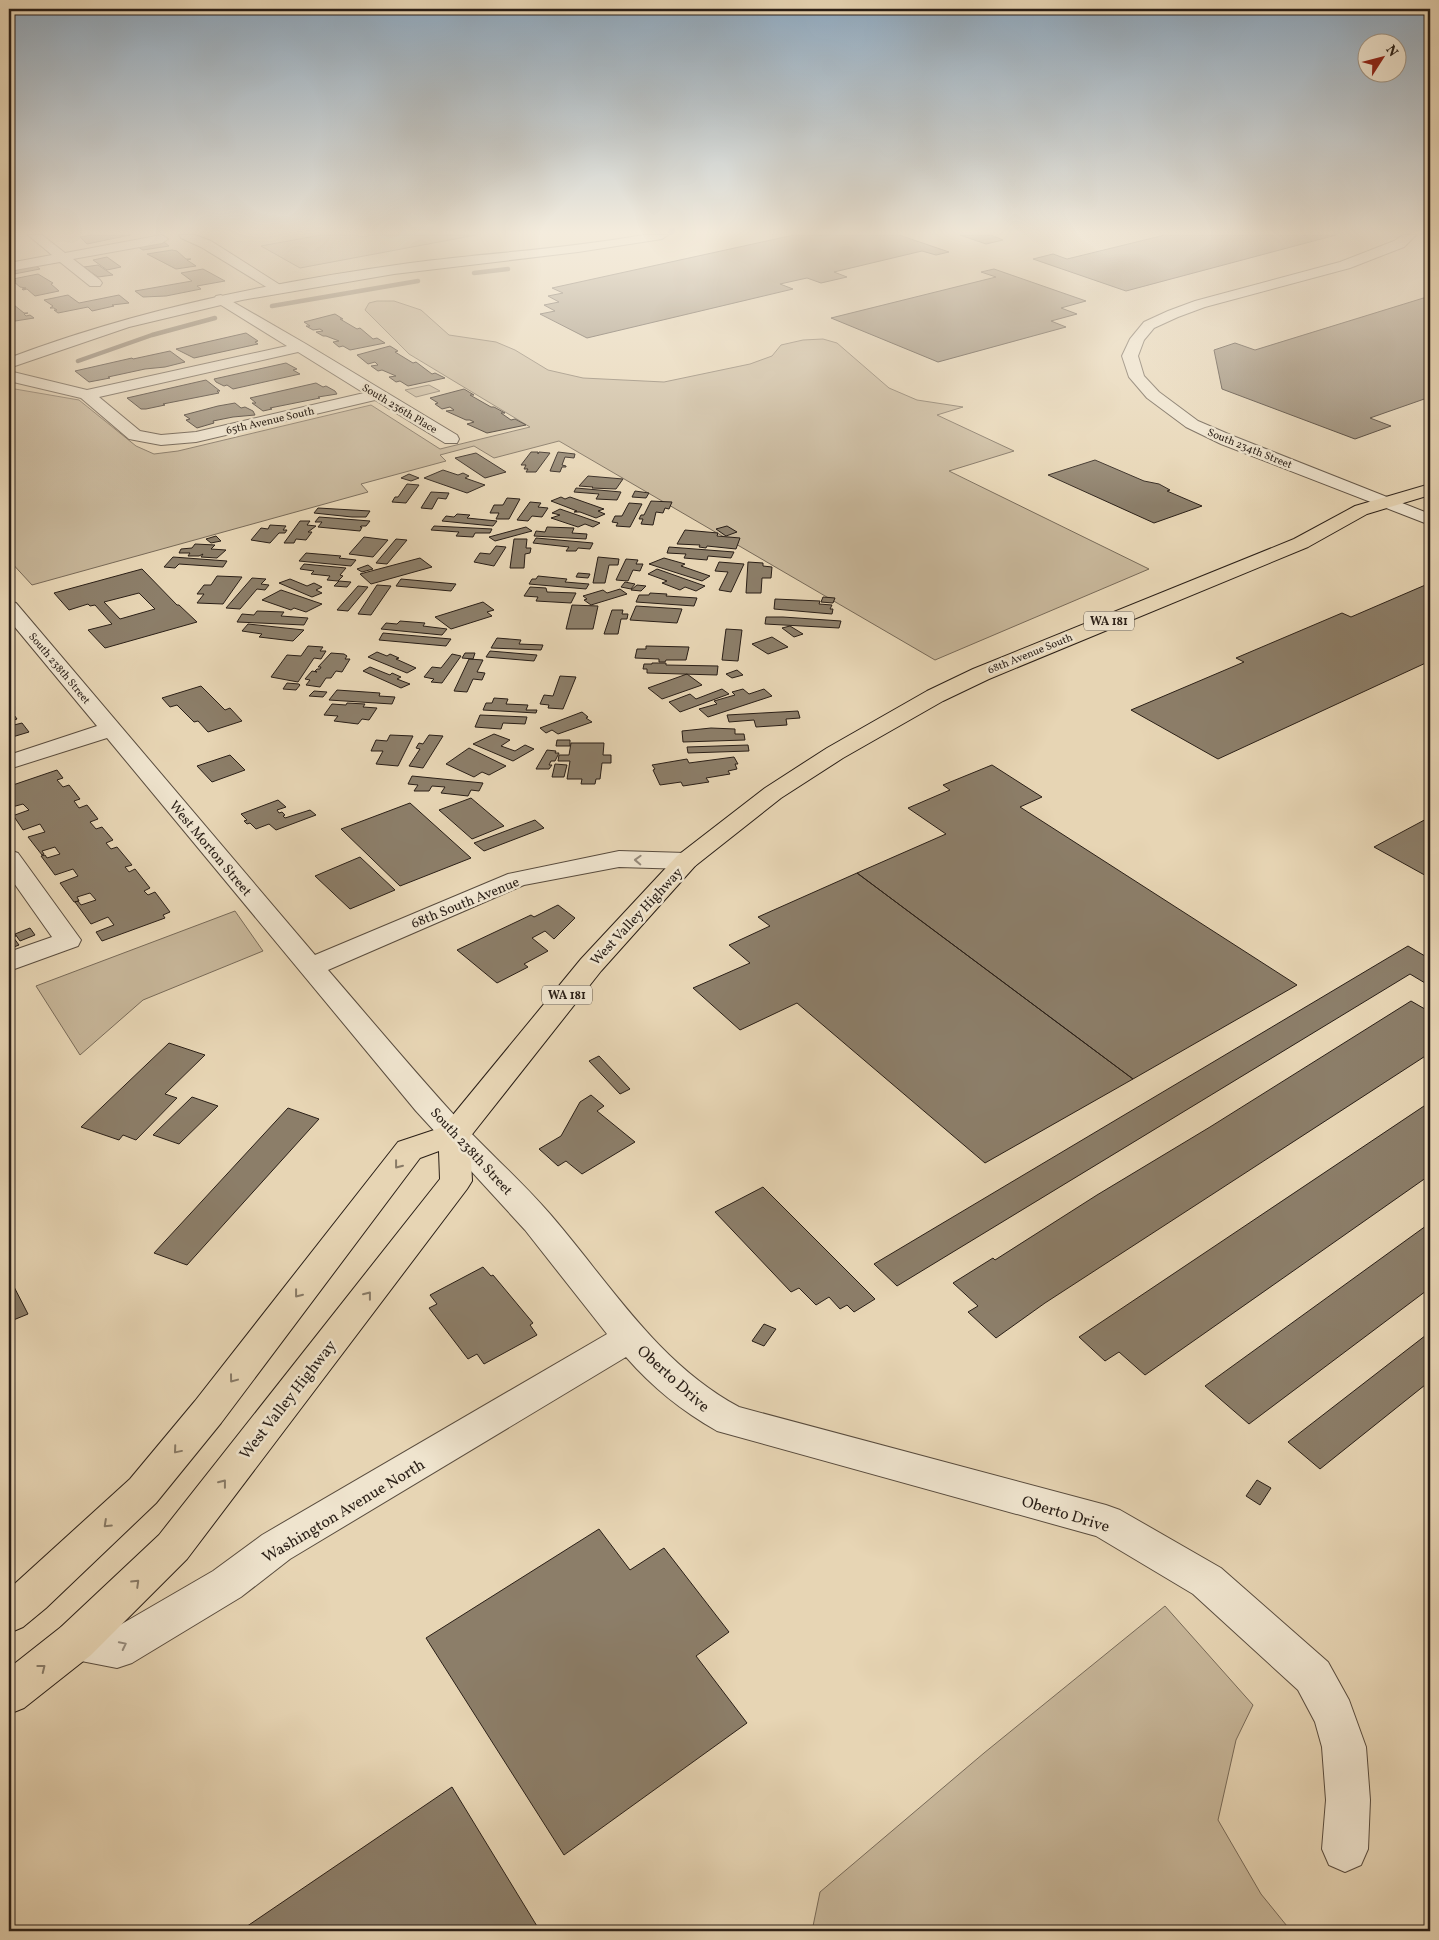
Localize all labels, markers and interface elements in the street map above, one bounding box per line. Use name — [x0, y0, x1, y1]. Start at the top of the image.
north arrow — [1356, 32, 1406, 82]
text: N — [1381, 42, 1402, 61]
street label: South 236th Place — [359, 381, 440, 438]
street label: 65th Avenue South — [225, 404, 316, 439]
street label: South 234th Street — [1205, 426, 1294, 473]
road number: WA 181 — [1084, 612, 1134, 630]
street label: South 238th Street — [24, 630, 93, 708]
street label: 68th Avenue South — [986, 630, 1076, 678]
street label: West Morton Street — [164, 797, 256, 901]
one-way arrow — [633, 855, 641, 865]
street label: West Valley Highway — [587, 864, 688, 970]
street label: 68th South Avenue — [409, 873, 523, 934]
road number: WA 181 — [542, 986, 592, 1004]
street label: South 238th Street — [425, 1104, 517, 1200]
one-way arrow — [395, 1159, 403, 1168]
one-way arrow — [296, 1288, 304, 1297]
one-way arrow — [362, 1291, 371, 1301]
street label: West Valley Highway — [235, 1336, 342, 1464]
street label: Oberto Drive — [631, 1341, 714, 1418]
one-way arrow — [230, 1373, 239, 1383]
one-way arrow — [174, 1444, 183, 1453]
street label: Washington Avenue North — [259, 1454, 430, 1569]
one-way arrow — [217, 1480, 225, 1489]
street label: Oberto Drive — [1019, 1491, 1112, 1539]
one-way arrow — [104, 1519, 113, 1528]
one-way arrow — [130, 1580, 139, 1589]
one-way arrow — [118, 1641, 127, 1651]
one-way arrow — [36, 1665, 45, 1673]

